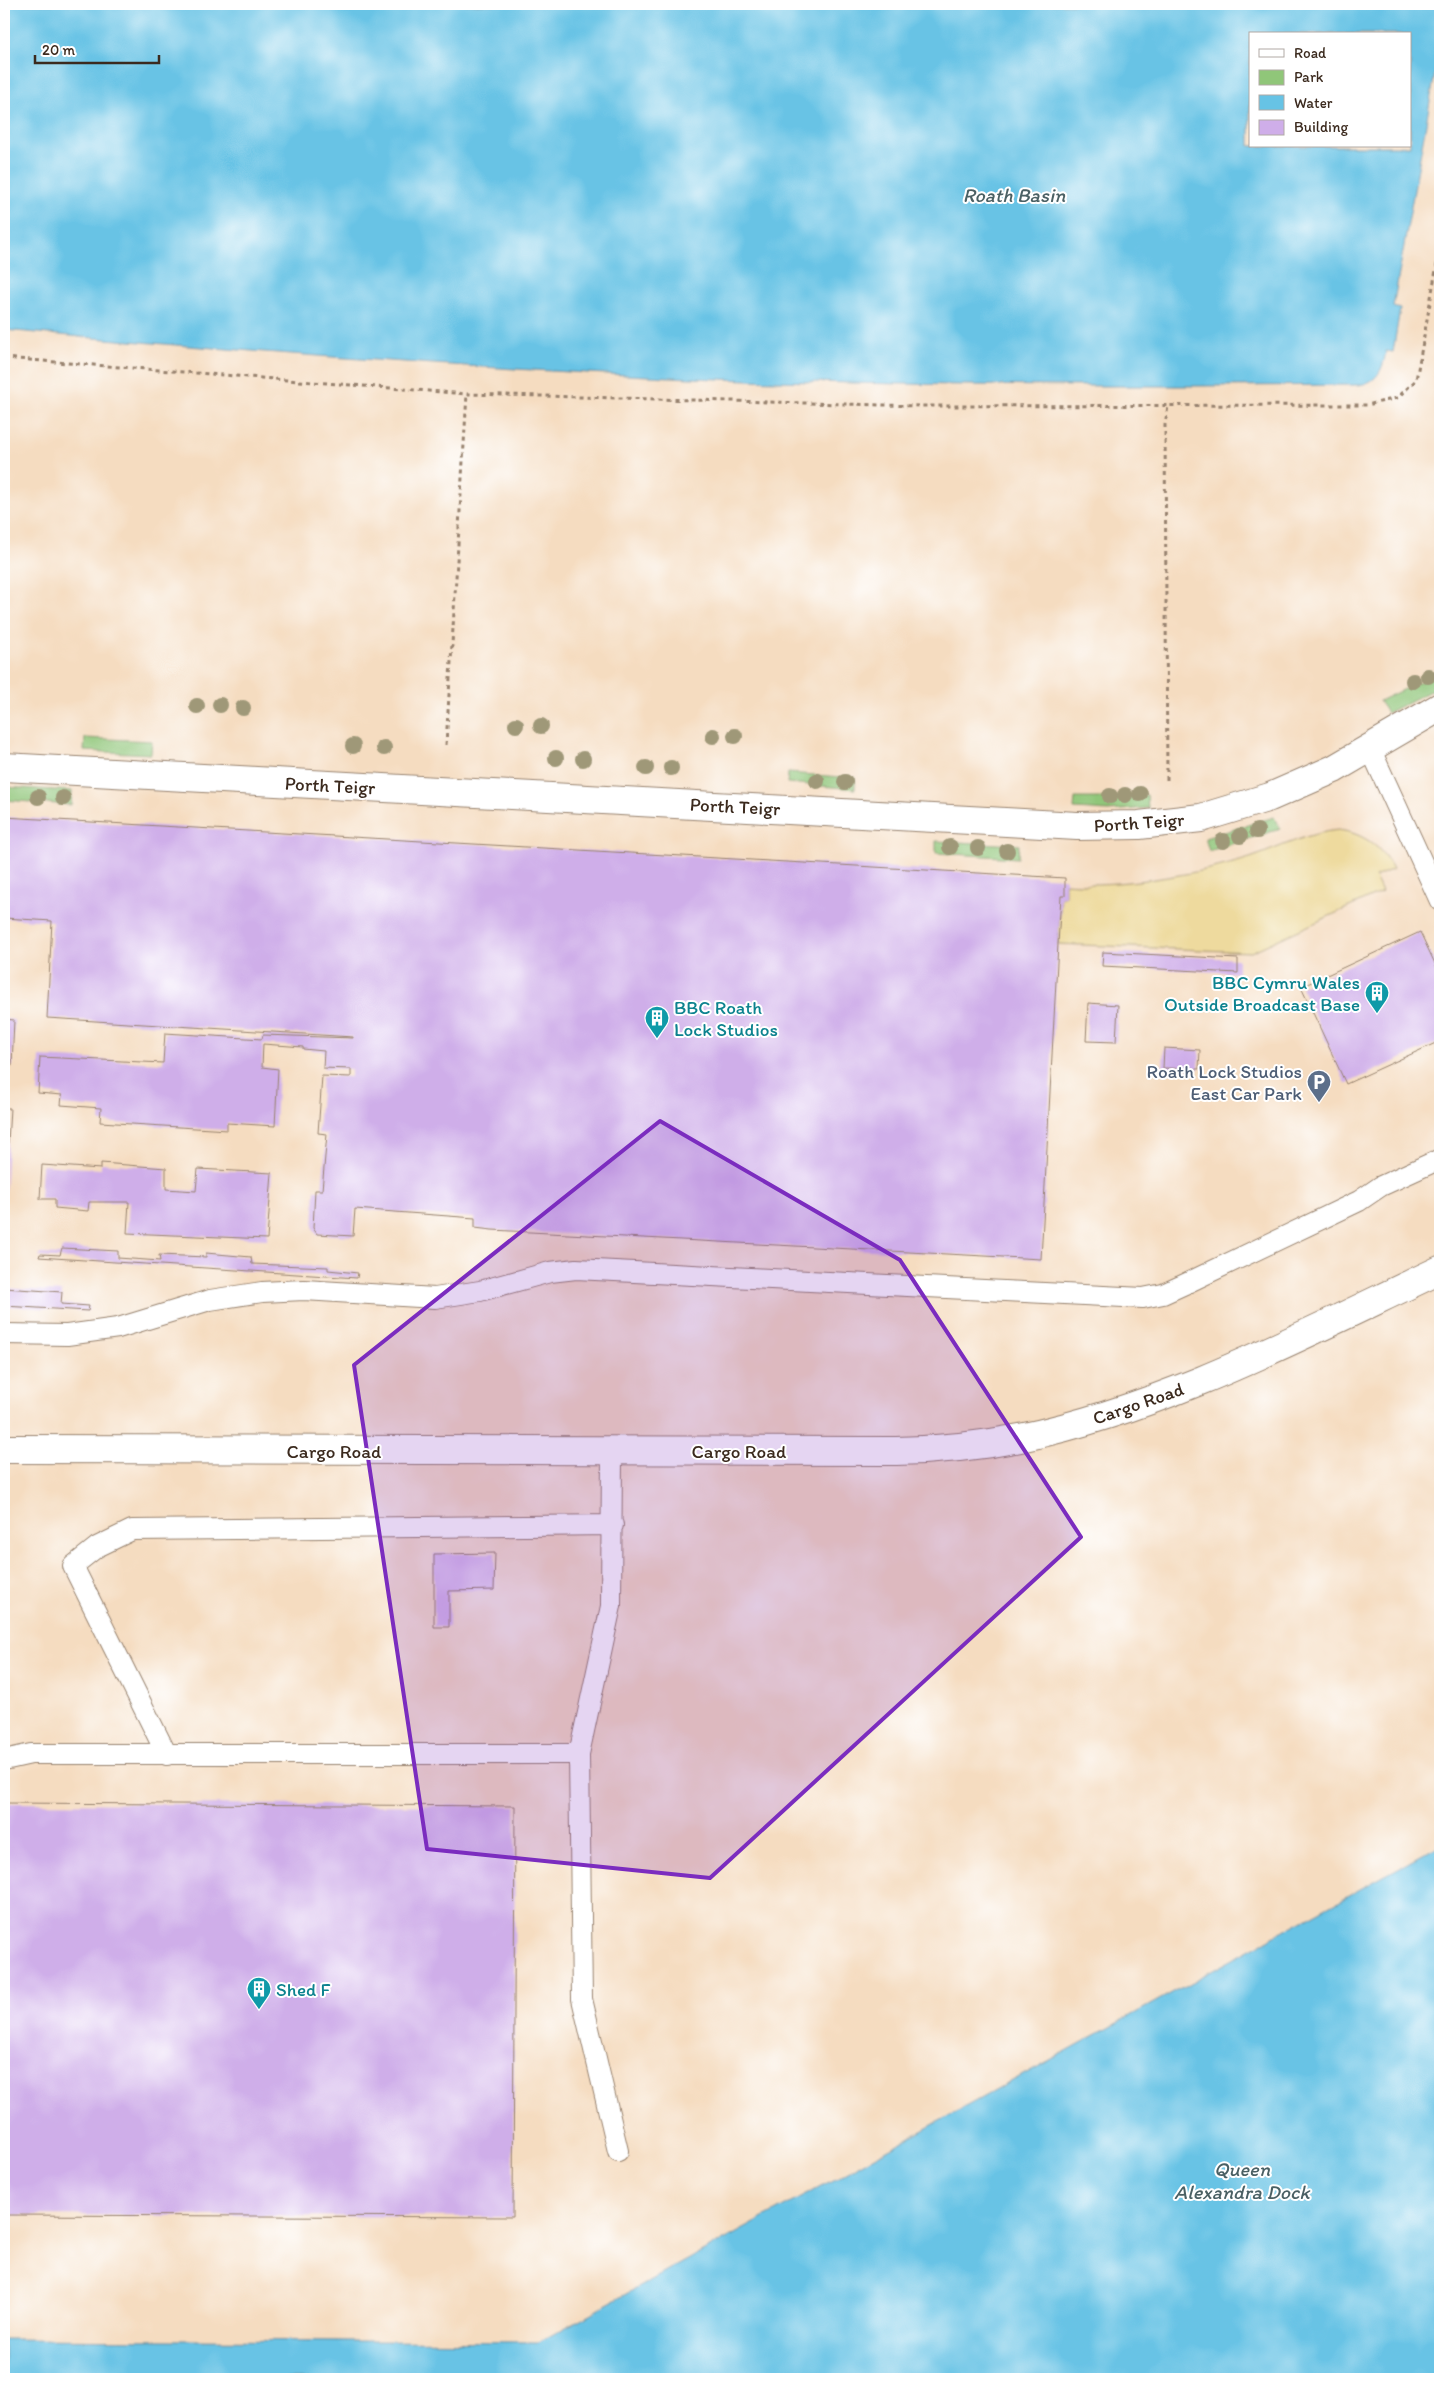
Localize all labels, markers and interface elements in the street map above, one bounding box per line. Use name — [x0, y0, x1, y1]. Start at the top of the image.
scale bar — [35, 32, 159, 64]
legend — [1249, 32, 1412, 148]
text: 20 m — [42, 41, 76, 59]
text: Road — [1294, 44, 1327, 62]
text: Park — [1294, 68, 1324, 86]
text: Water — [1294, 94, 1333, 112]
text: Building — [1294, 118, 1348, 136]
water label: Roath Basin — [963, 183, 1066, 207]
street label: Porth Teigr — [284, 772, 377, 799]
street label: Porth Teigr — [689, 793, 782, 820]
street label: Porth Teigr — [1093, 808, 1186, 837]
place label: BBC Cymru Wales Outside Broadcast Base — [1164, 971, 1360, 1016]
building icon: BBC Cymru Wales Outside Broadcast Base — [1364, 980, 1390, 1014]
place label: BBC Roath Lock Studios — [674, 996, 778, 1041]
building icon: BBC Roath Lock Studios — [644, 1005, 670, 1039]
place label: Roath Lock Studios East Car Park — [1147, 1060, 1302, 1105]
parking icon: Roath Lock Studios East Car Park — [1306, 1069, 1332, 1103]
street label: Cargo Road — [1090, 1377, 1187, 1430]
street label: Cargo Road — [287, 1440, 382, 1463]
street label: Cargo Road — [692, 1440, 787, 1463]
building icon: Shed F — [246, 1976, 272, 2010]
place label: Shed F — [276, 1978, 330, 2001]
water label: Queen Alexandra Dock — [1174, 2157, 1311, 2204]

